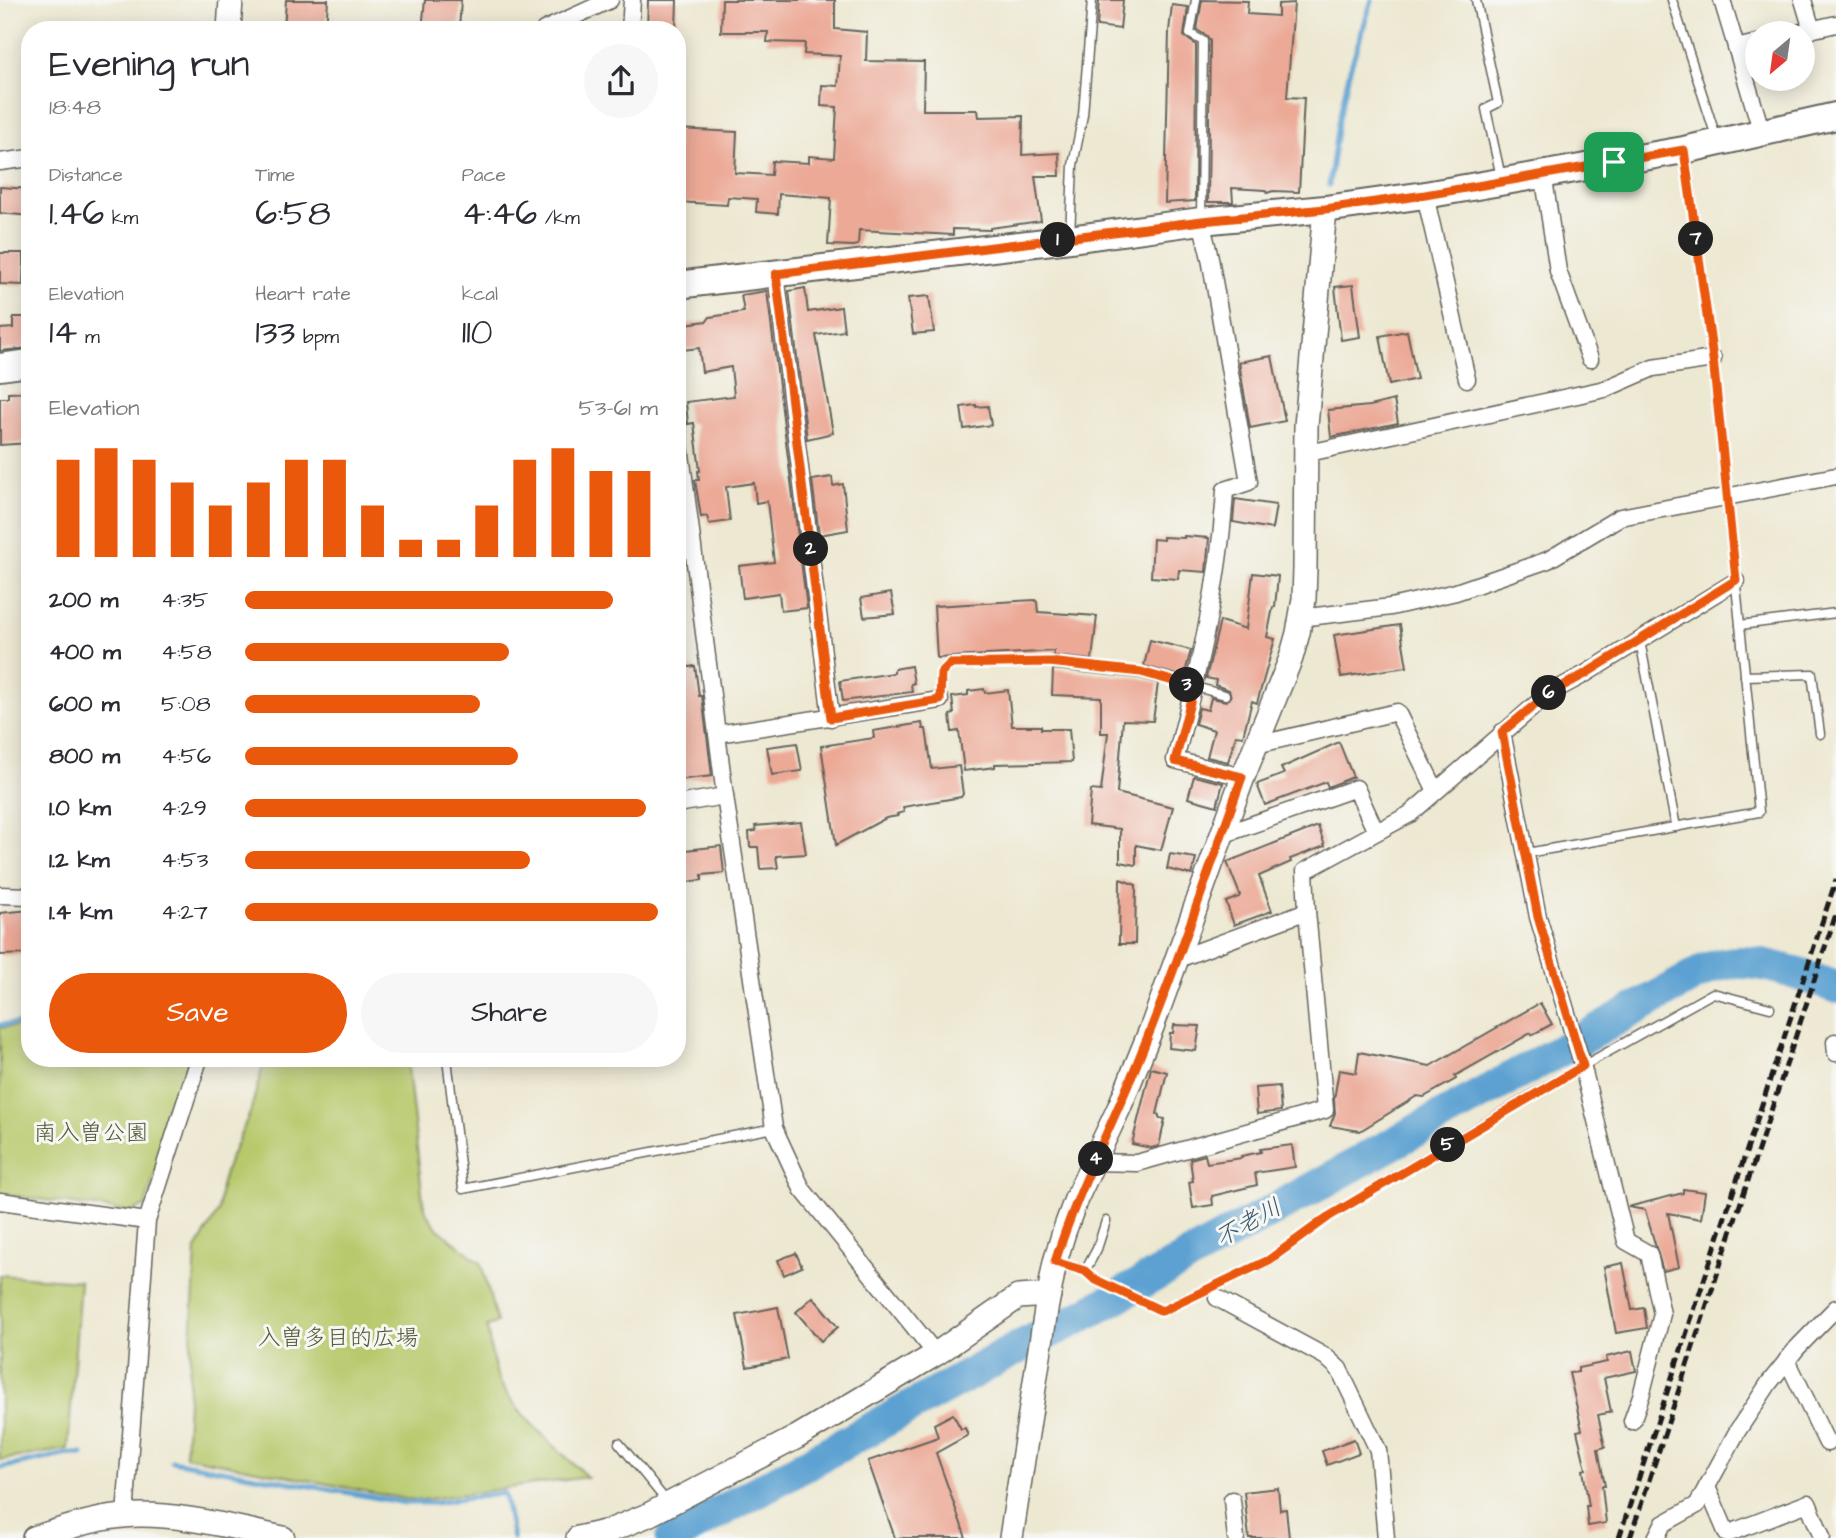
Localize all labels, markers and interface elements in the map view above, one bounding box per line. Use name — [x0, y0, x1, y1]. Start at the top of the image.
north arrow — [1745, 21, 1815, 91]
map controls — [1745, 21, 1815, 91]
text: Evening run — [49, 39, 250, 91]
button: share — [584, 44, 658, 118]
text: 18:48 — [49, 91, 101, 123]
pin — [1584, 132, 1644, 192]
icon: arrive — [1595, 143, 1633, 181]
text: Distance — [49, 162, 123, 189]
text: Time — [255, 162, 295, 189]
text: Pace — [462, 162, 506, 189]
text: 1.46 — [49, 189, 104, 238]
text: 6:58 — [255, 189, 331, 238]
text: 4:46 — [462, 189, 537, 238]
text: km — [104, 205, 138, 232]
text: /km — [537, 205, 580, 232]
pin: 1 — [1040, 222, 1076, 258]
pin: 7 — [1678, 222, 1714, 256]
text: 7 — [1690, 225, 1701, 252]
text: 1 — [1056, 226, 1059, 253]
text: Elevation — [49, 281, 124, 308]
text: Heart rate — [255, 281, 351, 308]
text: kcal — [462, 281, 498, 308]
text: 14 — [49, 308, 77, 357]
text: 133 — [255, 308, 295, 357]
text: 110 — [462, 308, 493, 357]
text: m — [77, 324, 100, 351]
text: bpm — [295, 324, 339, 351]
text: Elevation — [49, 392, 140, 424]
text: 53–61 m — [578, 392, 658, 424]
pin: 2 — [794, 532, 828, 566]
text: 2 — [805, 535, 816, 562]
text: 200 m — [49, 584, 118, 616]
text: 4:35 — [161, 584, 208, 616]
text: 400 m — [49, 636, 121, 668]
text: 4:58 — [161, 636, 212, 668]
pin: 3 — [1170, 668, 1204, 702]
text: 3 — [1182, 671, 1191, 698]
pin: 6 — [1532, 676, 1566, 710]
text: 6 — [1543, 679, 1554, 706]
text: 600 m — [49, 688, 120, 720]
text: 5:08 — [161, 688, 211, 720]
text: 800 m — [49, 740, 120, 772]
text: 4:56 — [161, 740, 211, 772]
text: 1.0 km — [49, 792, 111, 824]
text: 4:29 — [161, 792, 207, 824]
text: 1.2 km — [49, 844, 110, 876]
text: 4:53 — [161, 844, 208, 876]
text: 1.4 km — [49, 896, 112, 928]
text: 4:27 — [161, 896, 208, 928]
button: Save — [49, 973, 347, 1053]
button: Share — [361, 973, 658, 1053]
park label: 南入曽公園 — [34, 1117, 149, 1149]
pin: 5 — [1430, 1128, 1466, 1162]
text: 5 — [1441, 1131, 1454, 1158]
pin: 4 — [1078, 1142, 1114, 1176]
text: 4 — [1089, 1145, 1102, 1172]
water label: 不老川 — [1209, 1191, 1288, 1255]
park label: 入曽多目的広場 — [258, 1322, 419, 1354]

